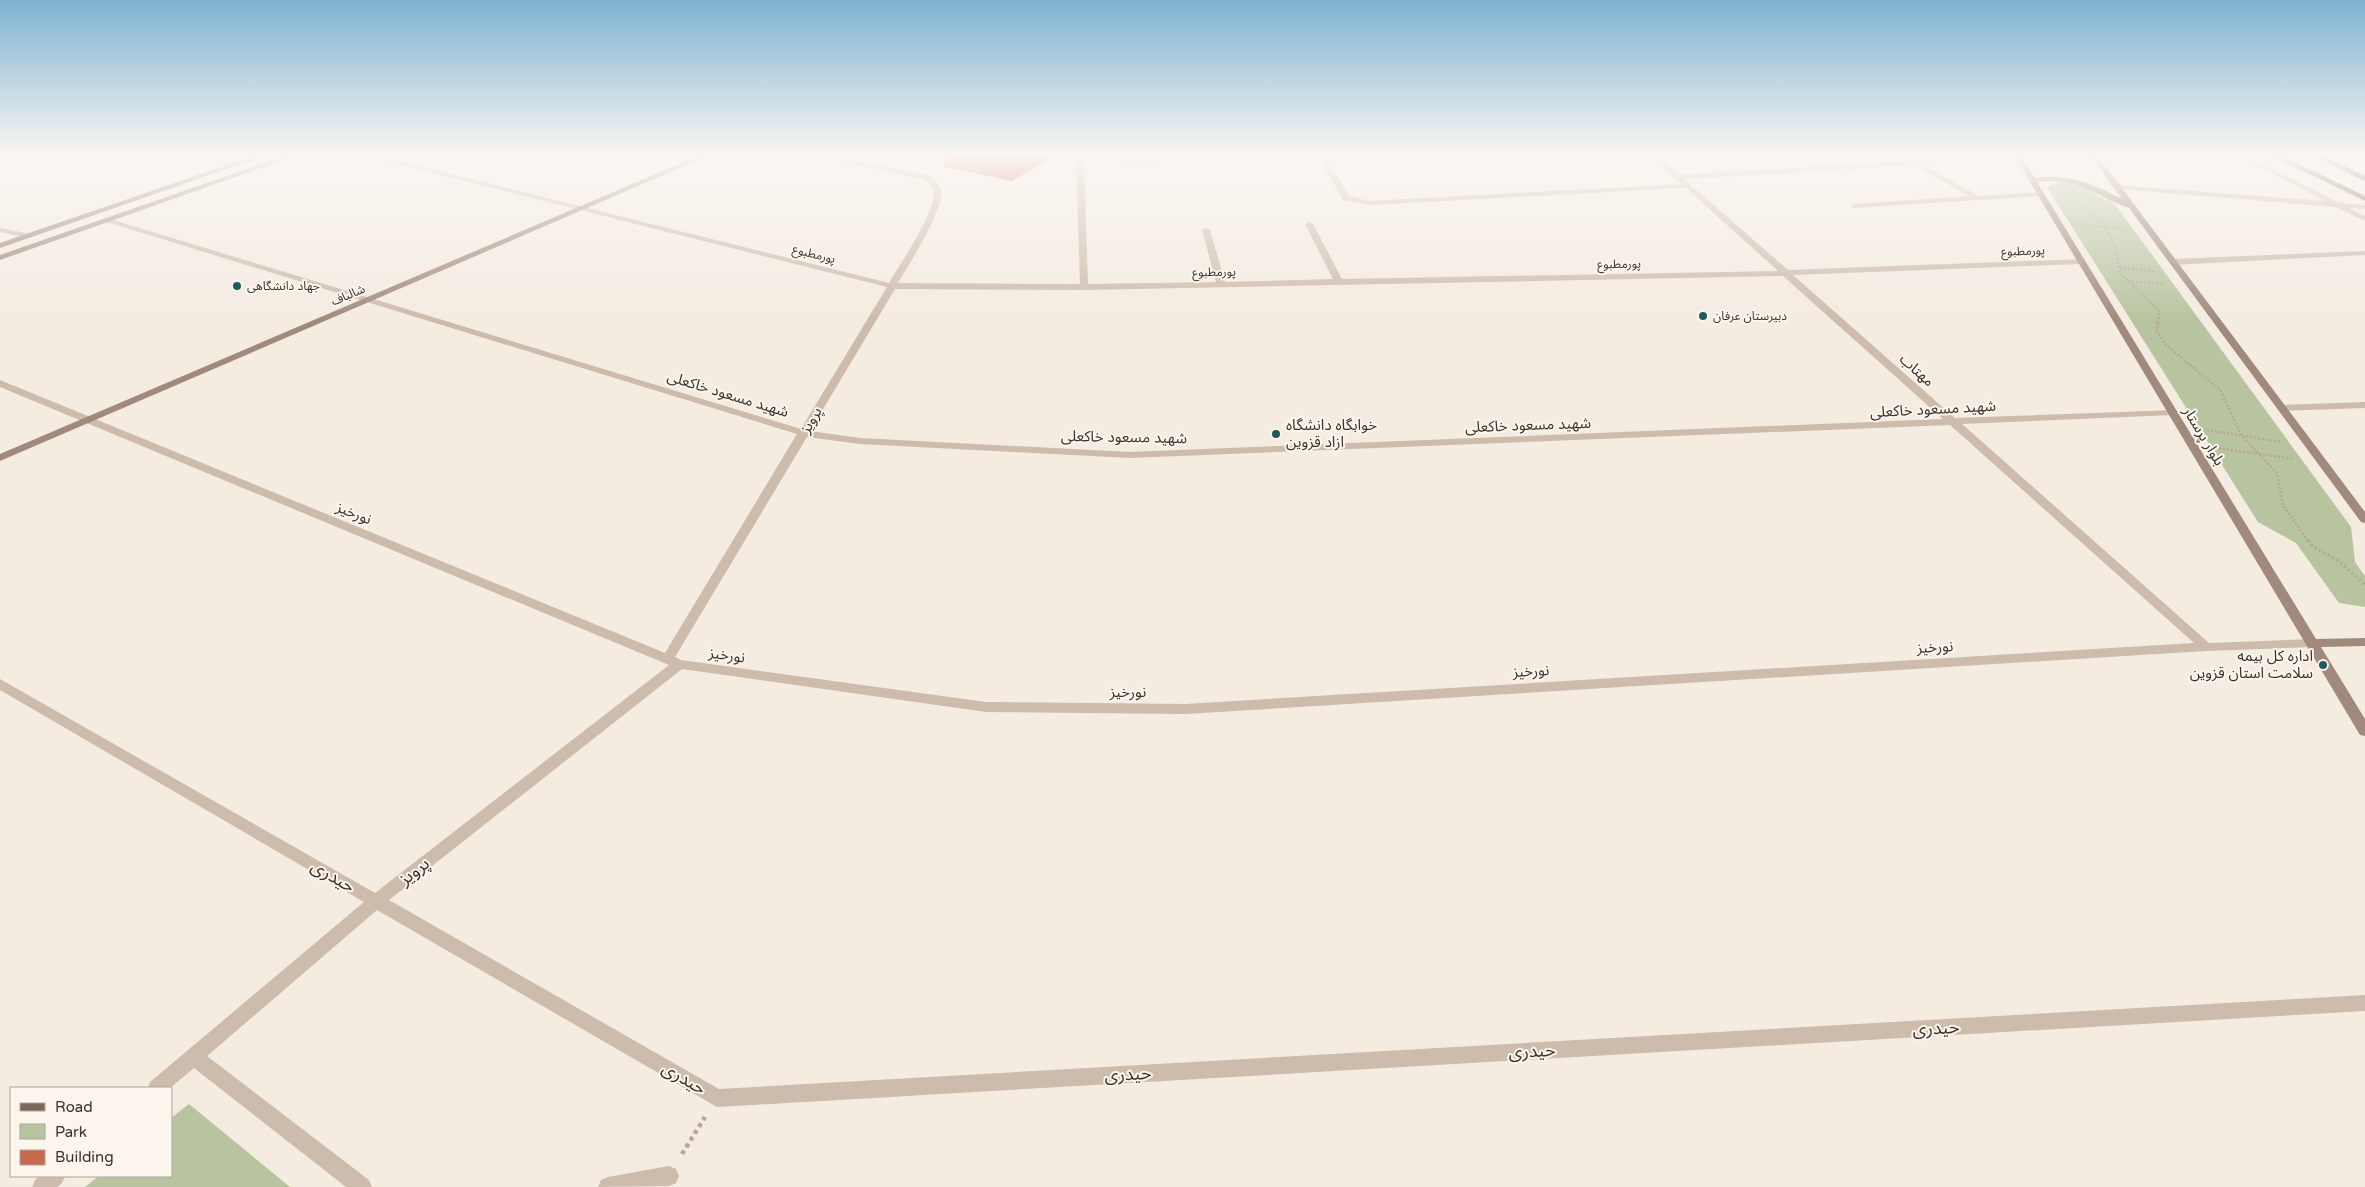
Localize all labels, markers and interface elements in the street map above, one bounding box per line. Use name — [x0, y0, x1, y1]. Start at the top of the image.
street label: پورمطبوع — [791, 242, 837, 268]
street label: پورمطبوع — [2001, 243, 2045, 261]
street label: پورمطبوع — [1597, 257, 1641, 273]
street label: پورمطبوع — [1192, 265, 1236, 281]
place label: جهاد دانشگاهی — [247, 279, 320, 293]
marker: جهاد دانشگاهی — [231, 280, 243, 292]
street label: شالباف — [329, 282, 367, 308]
place label: دبیرستان عرفان — [1713, 309, 1787, 323]
marker: دبیرستان عرفان — [1697, 310, 1709, 322]
street label: مهتاب — [1896, 350, 1938, 390]
street label: شهید مسعود خاکعلی — [665, 367, 791, 421]
street label: شهید مسعود خاکعلی — [1870, 397, 1997, 421]
street label: بلوار پرستار — [2178, 402, 2229, 469]
street label: پرویز — [796, 404, 827, 438]
street label: شهید مسعود خاکعلی — [1465, 414, 1592, 436]
place label: خوابگاه دانشگاه ازاد قزوین — [1286, 416, 1377, 451]
street label: شهید مسعود خاکعلی — [1061, 427, 1187, 447]
marker: خوابگاه دانشگاه ازاد قزوین — [1270, 428, 1282, 440]
street label: نورخیز — [333, 497, 374, 528]
street label: نورخیز — [1915, 637, 1954, 657]
street label: نورخیز — [707, 643, 746, 666]
place label: اداره کل بیمه سلامت استان قزوین — [2190, 647, 2313, 682]
marker: اداره کل بیمه سلامت استان قزوین — [2317, 659, 2329, 671]
street label: نورخیز — [1511, 661, 1550, 681]
street label: نورخیز — [1109, 683, 1146, 701]
street label: پرویز — [393, 852, 434, 891]
street label: حیدری — [307, 855, 359, 897]
street label: حیدری — [1912, 1016, 1960, 1040]
street label: حیدری — [1508, 1039, 1556, 1063]
street label: حیدری — [658, 1057, 710, 1099]
street label: حیدری — [1104, 1062, 1152, 1086]
legend — [10, 1087, 172, 1177]
text: Road — [55, 1098, 93, 1116]
text: Park — [55, 1123, 87, 1141]
text: Building — [55, 1148, 114, 1166]

